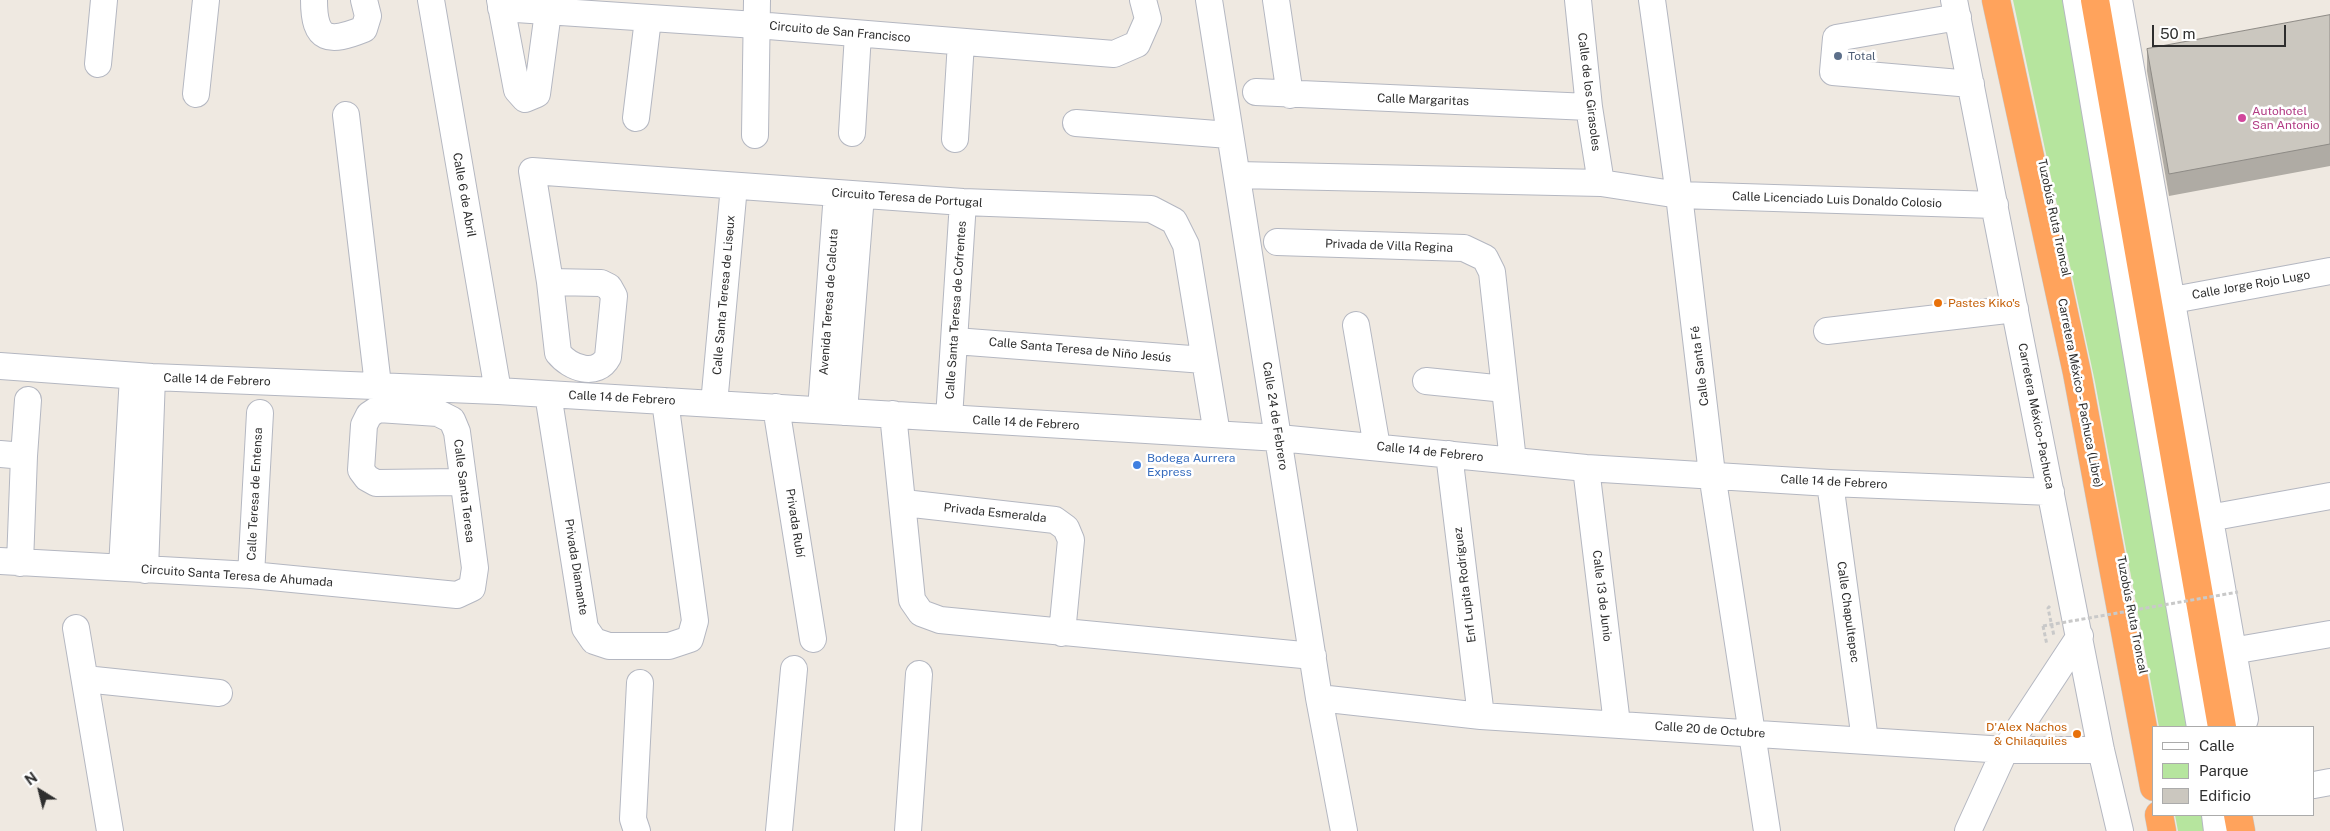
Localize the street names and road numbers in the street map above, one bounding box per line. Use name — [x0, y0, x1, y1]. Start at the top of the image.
street label: Circuito de San Francisco — [769, 19, 911, 45]
street label: Calle de los Girasoles — [1575, 32, 1603, 152]
street label: Calle Margaritas — [1377, 91, 1469, 109]
street label: Calle 6 de Abril — [449, 152, 479, 238]
street label: Tuzobús Ruta Troncal — [2034, 158, 2074, 278]
street label: Circuito Teresa de Portugal — [831, 186, 983, 210]
street label: Calle Licenciado Luis Donaldo Colosio — [1732, 189, 1942, 211]
street label: Calle Santa Teresa de Liseux — [710, 215, 738, 375]
street label: Calle Santa Teresa de Cofrentes — [943, 220, 969, 400]
street label: Avenida Teresa de Calcuta — [817, 228, 841, 376]
street label: Privada de Villa Regina — [1325, 237, 1453, 255]
street label: Calle Jorge Rojo Lugo — [2191, 268, 2311, 302]
street label: Carretera México - Pachuca (Libre) — [2055, 297, 2105, 489]
street label: Calle Santa Fé — [1688, 325, 1712, 407]
street label: Calle Santa Teresa de Niño Jesús — [988, 335, 1172, 365]
street label: Carretera México-Pachuca — [2015, 342, 2057, 490]
street label: Calle 24 de Febrero — [1259, 361, 1291, 471]
street label: Calle 14 de Febrero — [163, 371, 271, 389]
street label: Calle 14 de Febrero — [568, 388, 676, 408]
street label: Calle 14 de Febrero — [972, 413, 1080, 433]
street label: Calle Teresa de Entensa — [244, 427, 266, 561]
street label: Calle Santa Teresa — [451, 439, 477, 543]
street label: Calle 14 de Febrero — [1376, 439, 1484, 465]
street label: Calle 14 de Febrero — [1780, 472, 1888, 492]
street label: Privada Rubí — [782, 487, 808, 559]
street label: Privada Esmeralda — [943, 500, 1047, 526]
street label: Privada Diamante — [561, 518, 591, 616]
street label: Enf Lupita Rodríguez — [1451, 526, 1479, 644]
street label: Calle 13 de Junio — [1589, 549, 1615, 643]
street label: Tuzobús Ruta Troncal — [2113, 555, 2151, 675]
street label: Calle Chapultepec — [1834, 560, 1862, 664]
street label: Circuito Santa Teresa de Ahumada — [141, 562, 333, 590]
street label: Calle 20 de Octubre — [1654, 719, 1766, 741]

